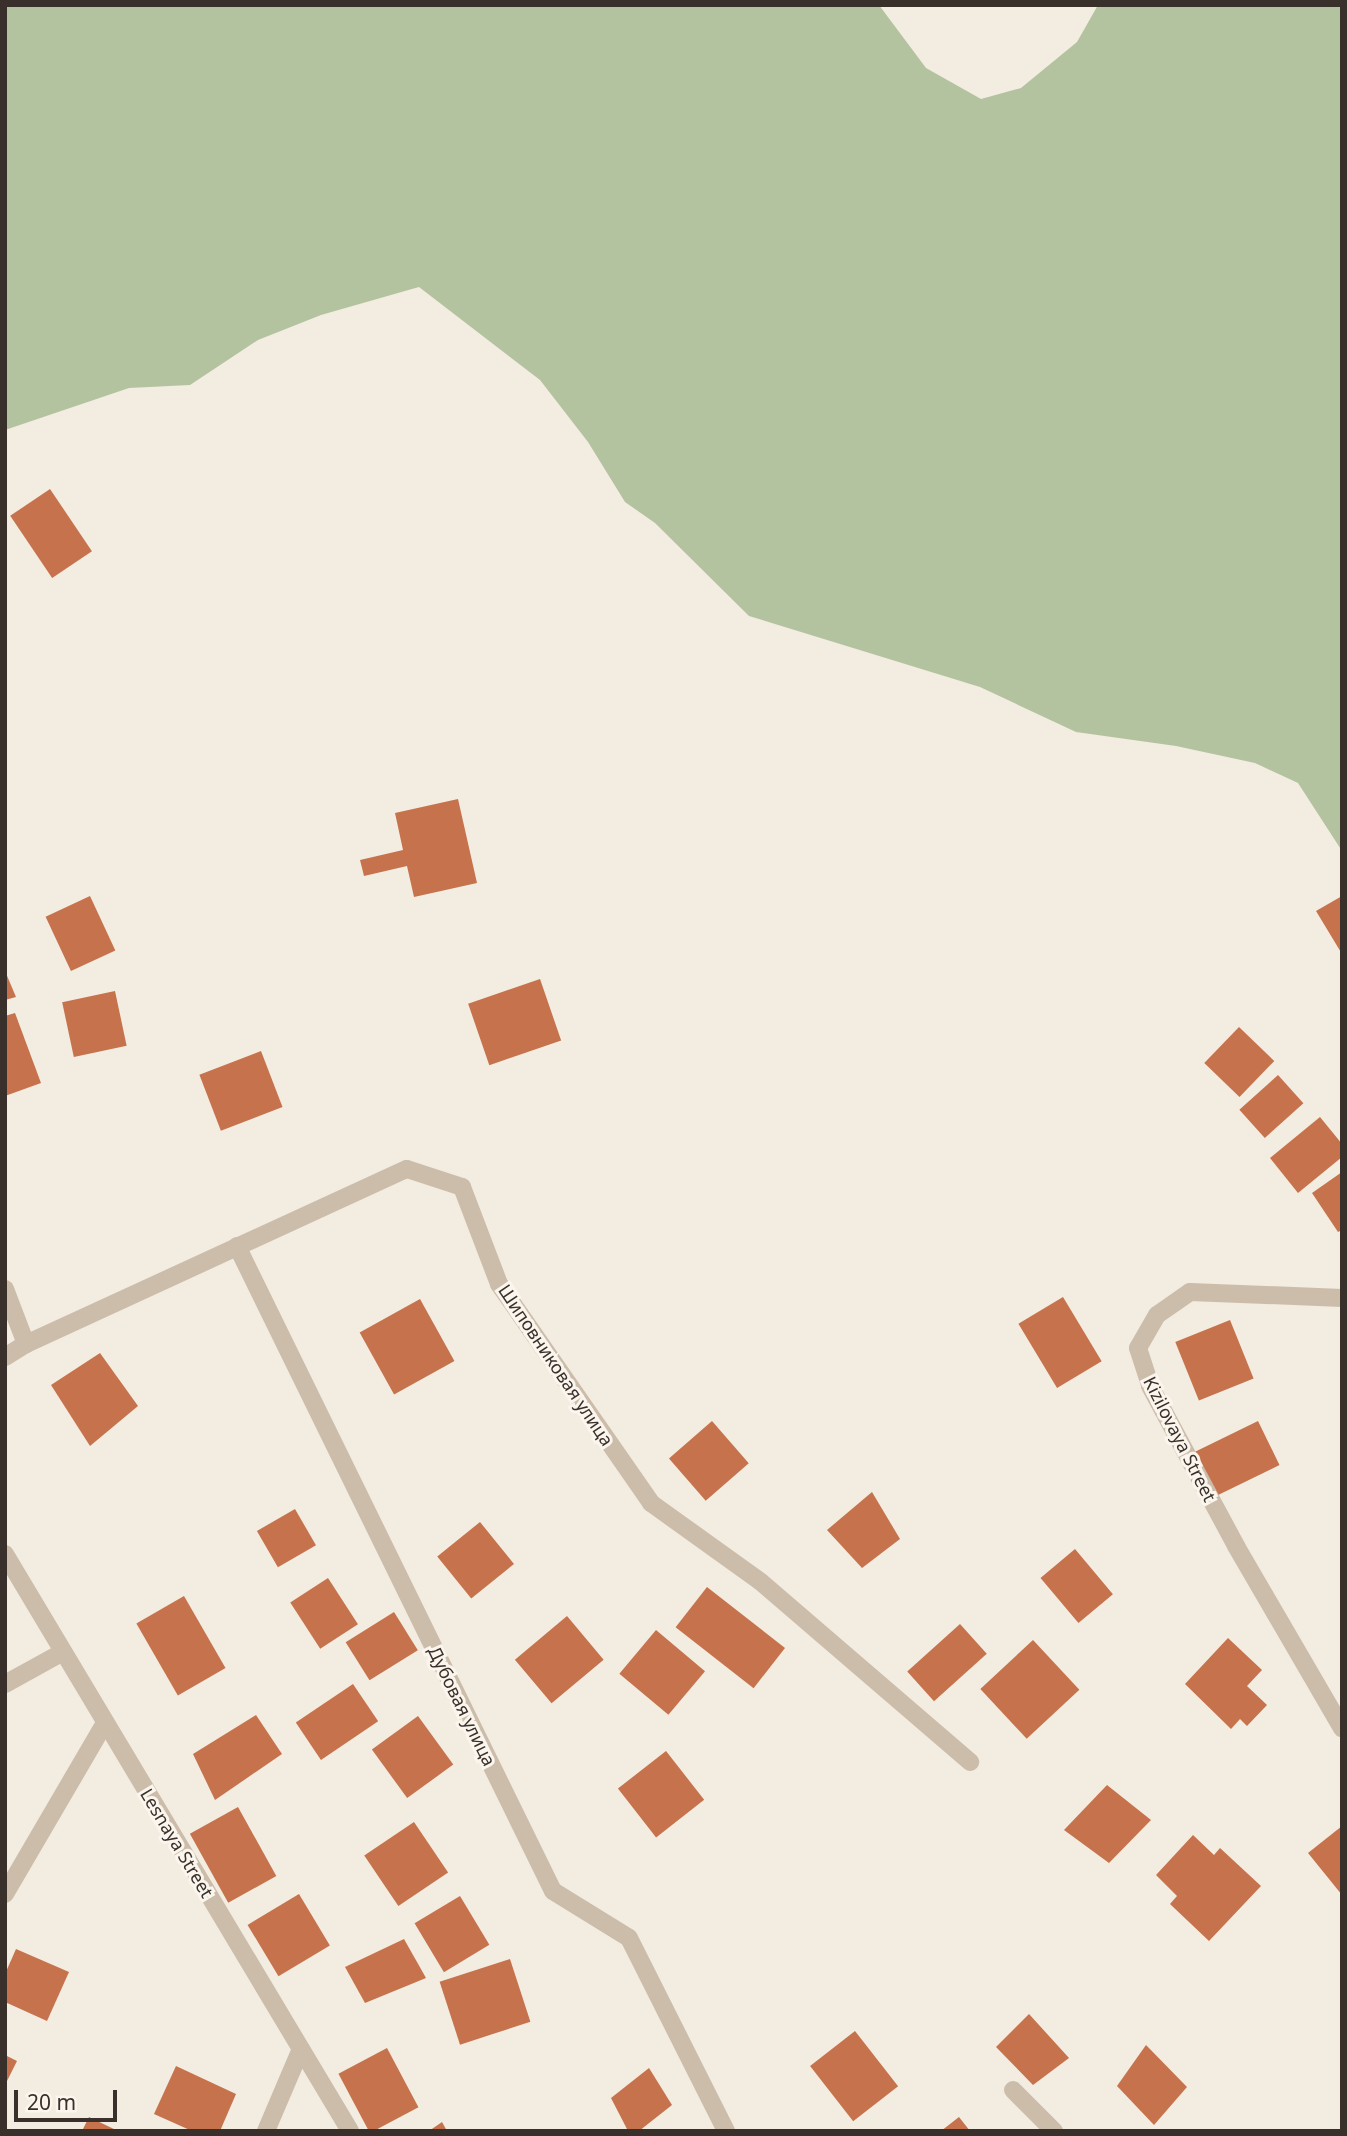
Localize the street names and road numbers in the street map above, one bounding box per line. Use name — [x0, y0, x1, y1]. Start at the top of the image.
street label: Шиповниковая улица — [494, 1280, 618, 1450]
street label: Kizilovaya Street — [1139, 1373, 1221, 1505]
street label: Дубовая улица — [424, 1643, 500, 1769]
street label: Lesnaya Street — [136, 1784, 218, 1902]

